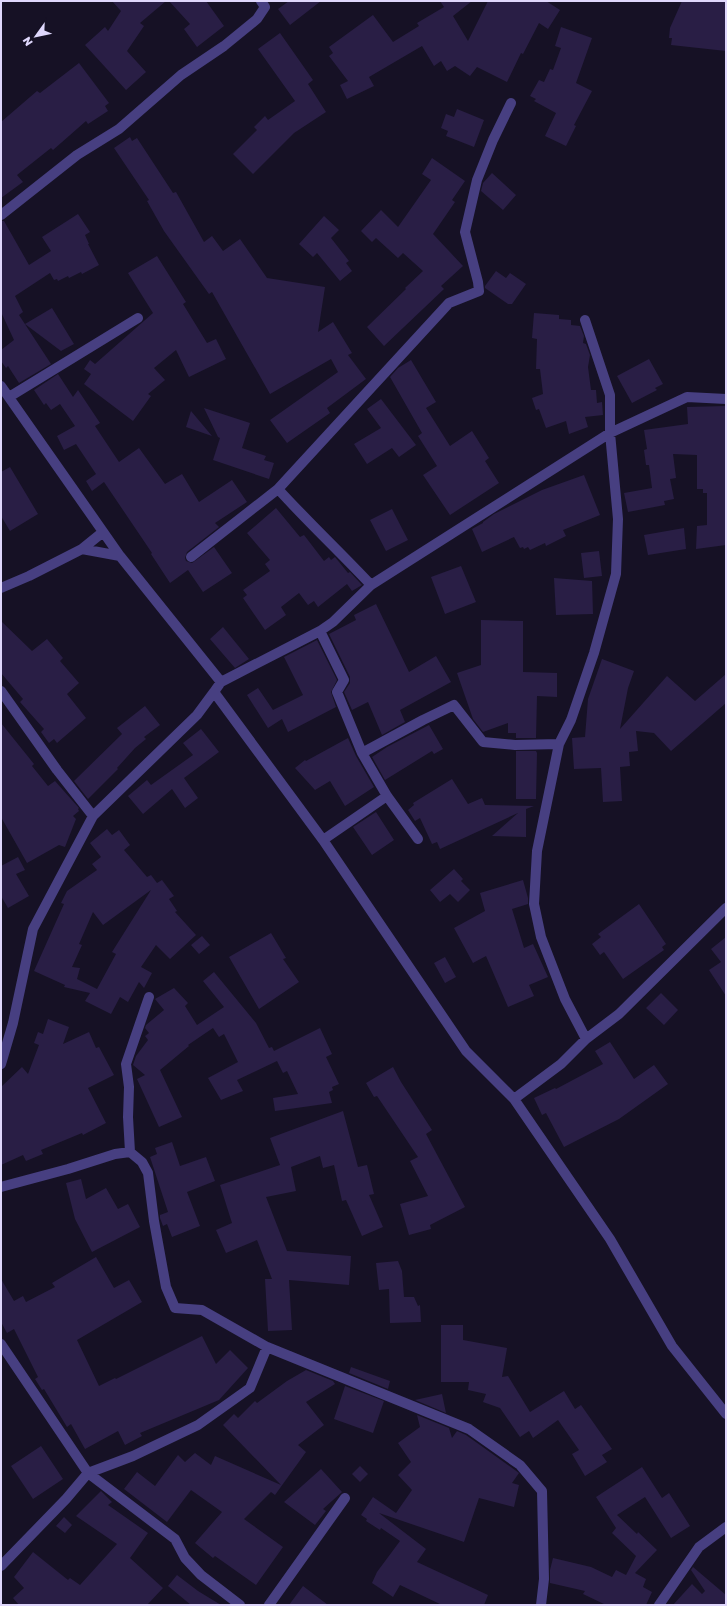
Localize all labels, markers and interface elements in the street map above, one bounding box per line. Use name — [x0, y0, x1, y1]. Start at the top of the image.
north arrow — [16, 16, 56, 56]
text: N — [19, 35, 35, 49]

